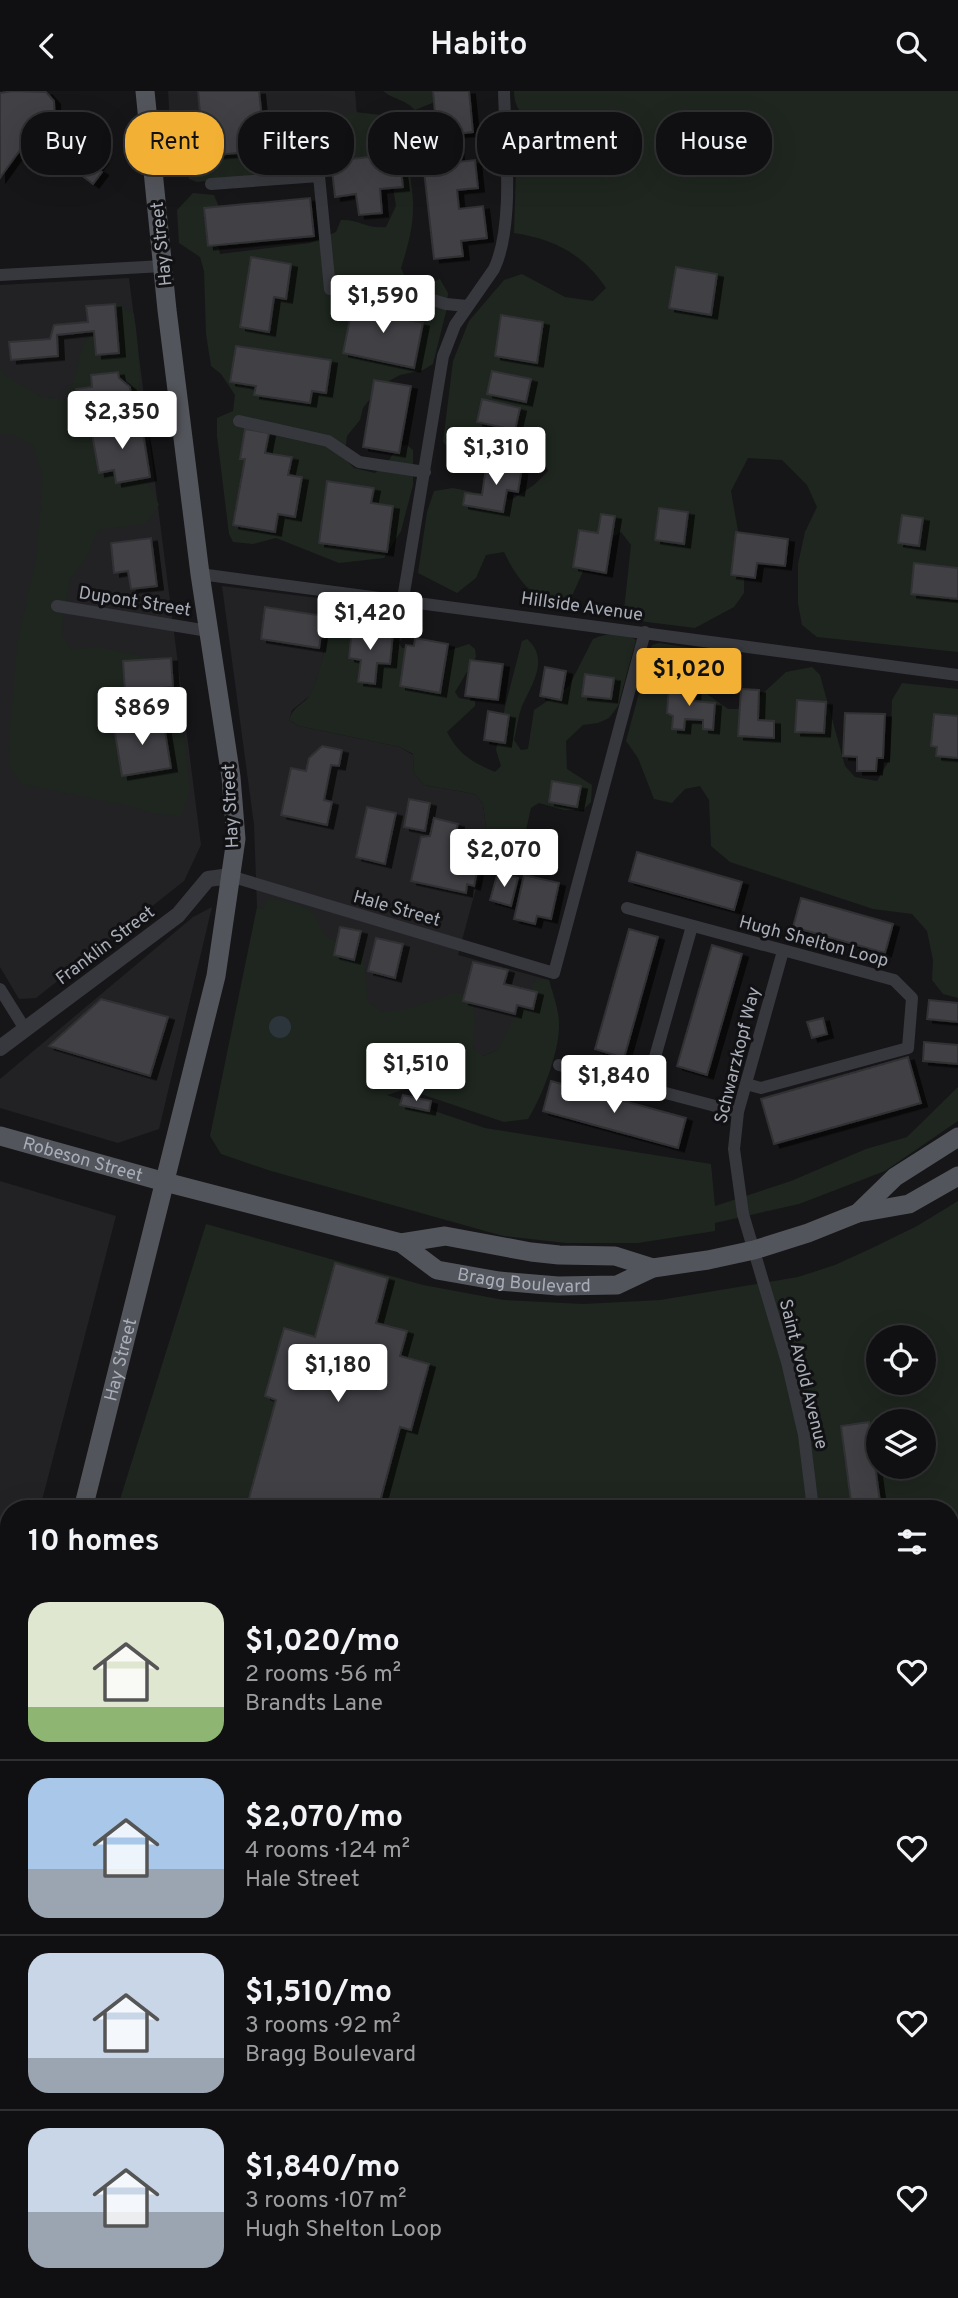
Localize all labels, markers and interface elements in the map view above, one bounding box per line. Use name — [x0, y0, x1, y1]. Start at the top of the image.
text: Habito — [430, 26, 528, 66]
icon: back — [28, 27, 66, 65]
icon: search — [892, 27, 930, 65]
chip: Buy — [21, 112, 111, 175]
chip: Rent — [125, 112, 224, 175]
chip: Filters — [238, 112, 354, 175]
chip: New — [368, 112, 463, 175]
chip: Apartment — [477, 112, 642, 175]
chip: House — [656, 112, 772, 175]
street label: Hay Street — [147, 200, 178, 287]
pin: $1,590 — [326, 275, 440, 335]
text: $1,590 — [347, 283, 419, 312]
pin: $2,350 — [65, 391, 179, 451]
text: $2,350 — [84, 399, 160, 428]
pin: $1,310 — [439, 427, 553, 487]
text: $1,310 — [462, 435, 530, 464]
street label: Dupont Street — [77, 582, 193, 623]
street label: Hillside Avenue — [519, 588, 644, 627]
pin: $1,420 — [313, 593, 427, 652]
text: $1,420 — [333, 600, 407, 629]
pin: $1,020 — [632, 649, 746, 708]
text: $1,020 — [652, 656, 726, 685]
pin: $869 — [101, 687, 183, 747]
text: $869 — [114, 695, 170, 724]
street label: Hay Street — [218, 763, 245, 849]
pin: $2,070 — [447, 829, 561, 889]
text: $2,070 — [466, 837, 542, 866]
street label: Hale Street — [350, 886, 443, 933]
street label: Franklin Street — [52, 902, 160, 991]
street label: Hugh Shelton Loop — [736, 911, 891, 974]
street label: Schwarzkopf Way — [710, 985, 767, 1126]
pin: $1,510 — [359, 1044, 473, 1103]
text: $1,510 — [382, 1051, 450, 1080]
pin: $1,840 — [557, 1055, 671, 1115]
text: $1,840 — [577, 1063, 651, 1092]
street label: Robeson Street — [20, 1133, 145, 1188]
street label: Bragg Boulevard — [455, 1264, 591, 1299]
street label: Saint Avold Avenue — [773, 1297, 832, 1452]
street label: Hay Street — [100, 1316, 143, 1404]
map controls — [866, 1325, 936, 1479]
button: locate — [866, 1325, 936, 1395]
pin: $1,180 — [281, 1345, 395, 1404]
text: $1,180 — [304, 1352, 372, 1381]
button: layers — [866, 1409, 936, 1479]
icon: filters — [893, 1523, 931, 1561]
text: 10 homes — [28, 1524, 159, 1561]
text: $1,020/mo — [245, 1624, 400, 1661]
icon: home — [84, 1630, 168, 1714]
icon: heart — [893, 1653, 931, 1691]
text: 2 rooms · 56 m² — [245, 1661, 401, 1690]
text: Brandts Lane — [245, 1690, 383, 1719]
text: $2,070/mo — [245, 1800, 403, 1837]
icon: home — [84, 1806, 168, 1890]
icon: heart — [893, 1829, 931, 1867]
text: 4 rooms · 124 m² — [245, 1837, 410, 1866]
text: Hale Street — [245, 1866, 360, 1895]
text: $1,510/mo — [245, 1975, 392, 2012]
icon: home — [84, 1981, 168, 2065]
icon: heart — [893, 2004, 931, 2042]
text: 3 rooms · 92 m² — [245, 2012, 401, 2041]
text: Bragg Boulevard — [245, 2041, 416, 2070]
text: $1,840/mo — [245, 2150, 400, 2187]
icon: home — [84, 2156, 168, 2240]
icon: heart — [893, 2179, 931, 2217]
text: 3 rooms · 107 m² — [245, 2187, 407, 2216]
text: Hugh Shelton Loop — [245, 2216, 442, 2245]

